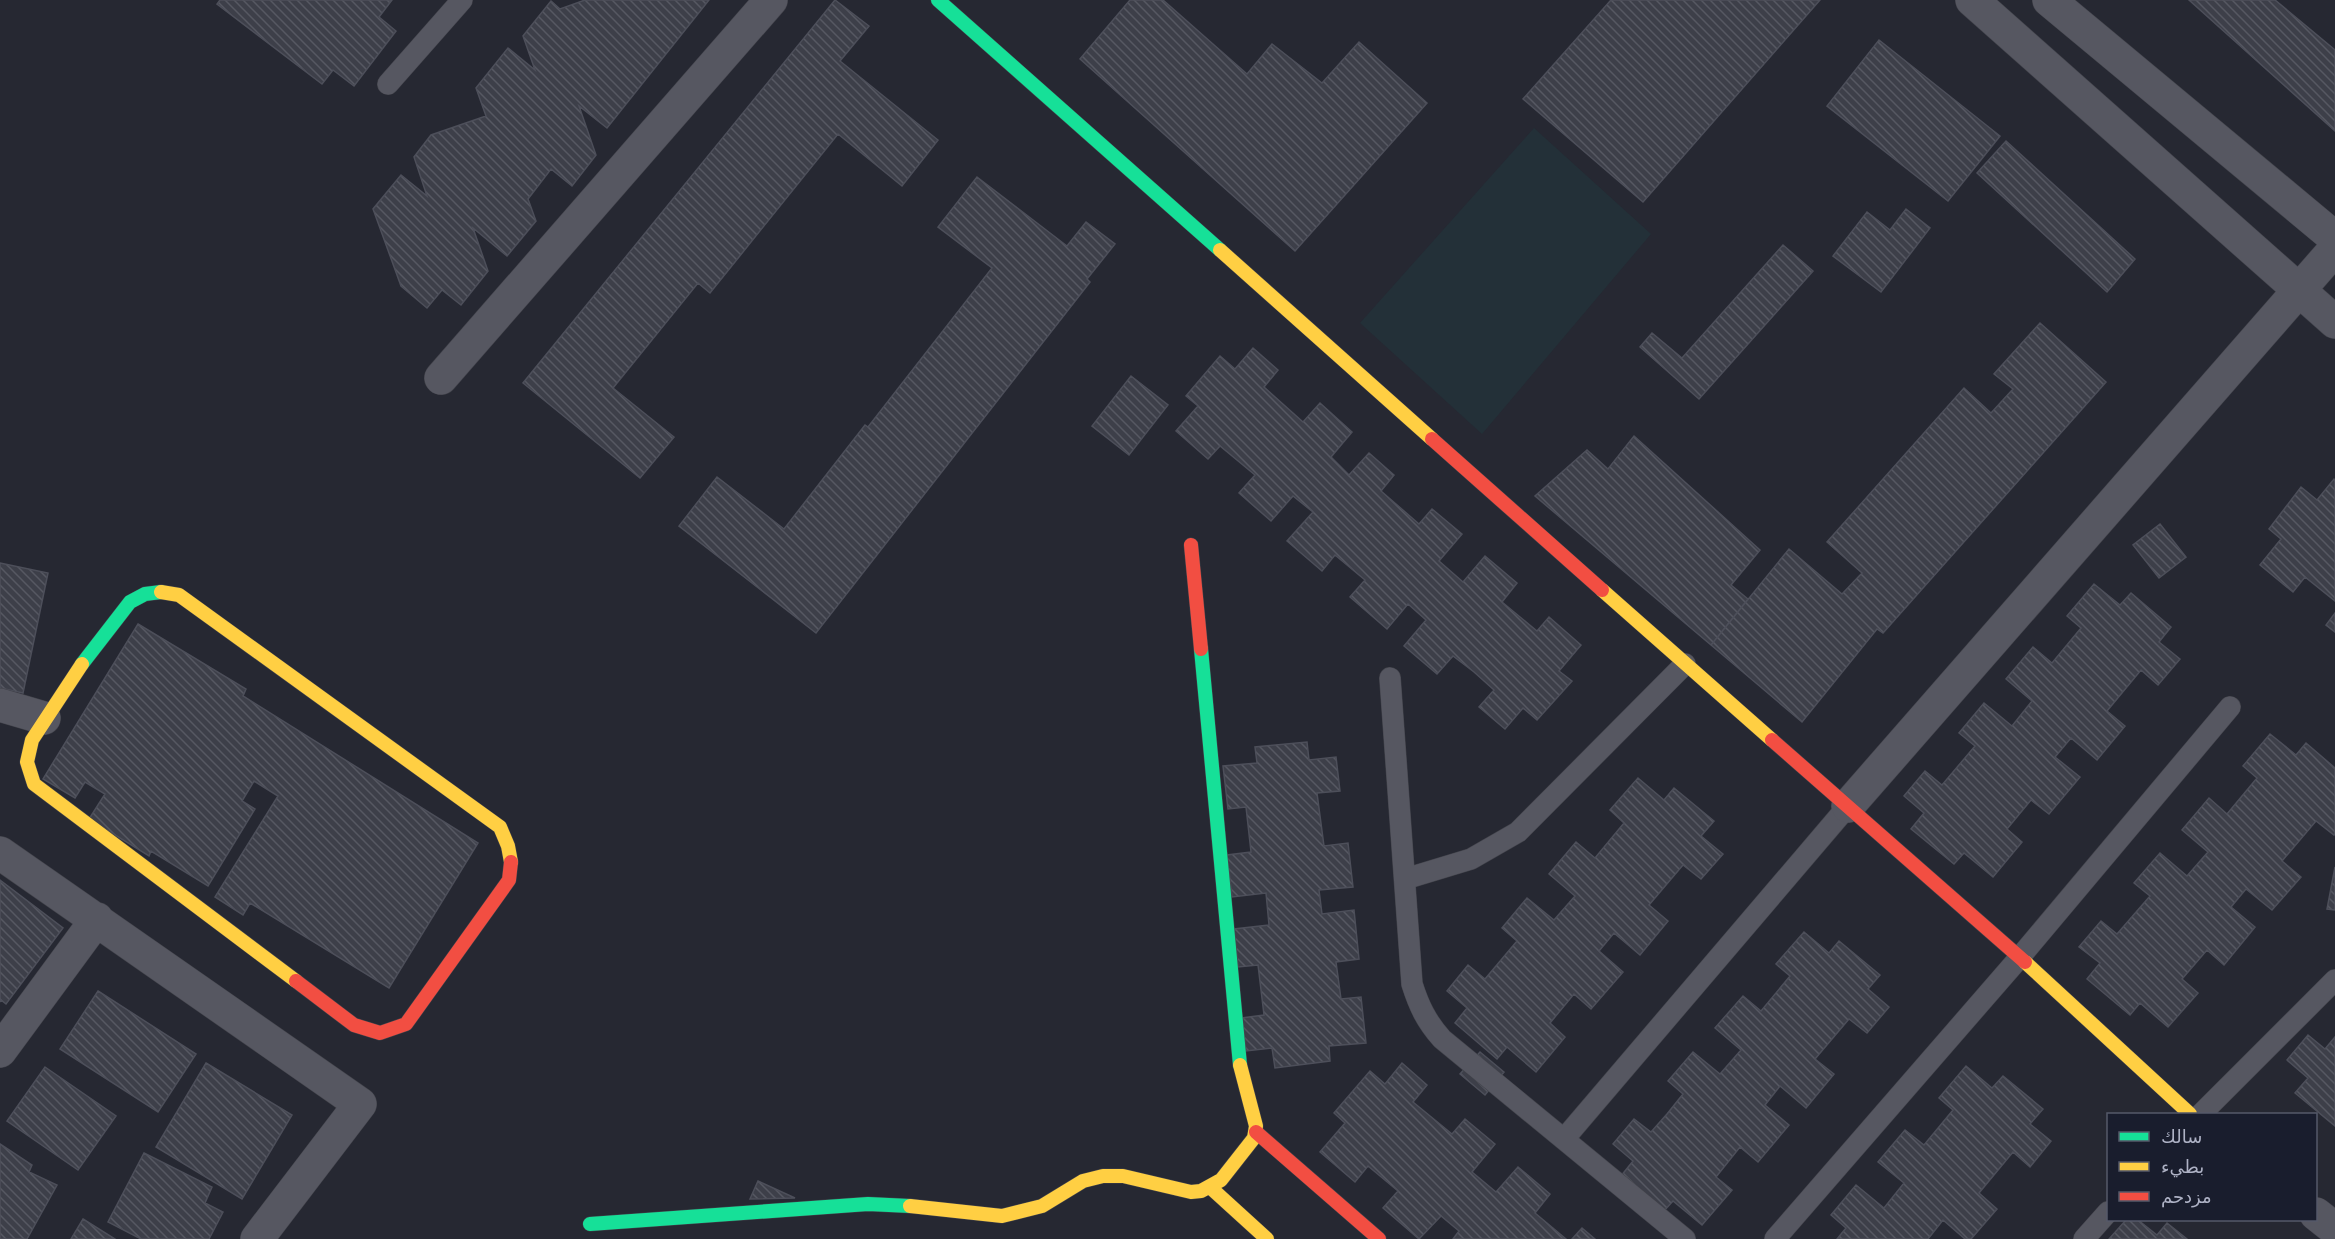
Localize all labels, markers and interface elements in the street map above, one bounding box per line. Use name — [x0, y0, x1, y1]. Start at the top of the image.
legend — [2107, 1113, 2317, 1221]
text: سالك — [2161, 1126, 2202, 1147]
text: بطيء — [2161, 1156, 2204, 1178]
text: مزدحم — [2161, 1186, 2212, 1208]

